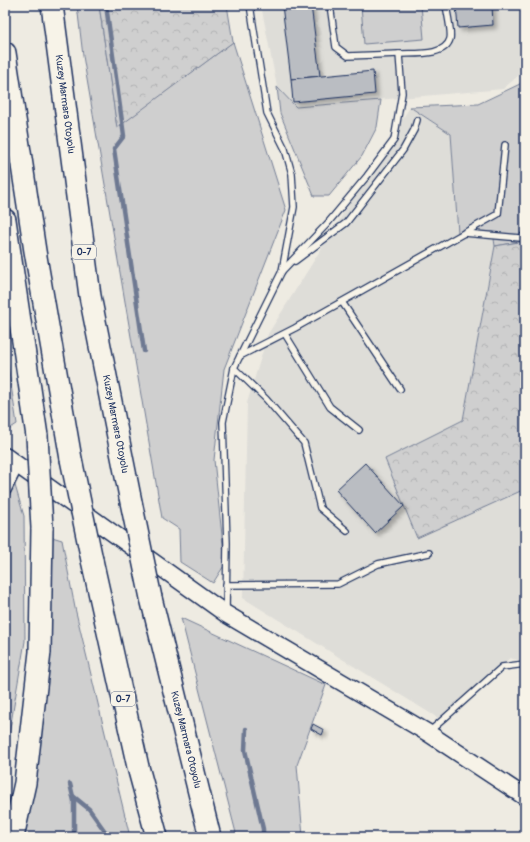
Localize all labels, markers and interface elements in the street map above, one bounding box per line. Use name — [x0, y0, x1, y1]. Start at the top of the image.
street label: Kuzey Marmara Otoyolu — [53, 54, 77, 154]
road number: O-7 — [72, 245, 96, 259]
street label: Kuzey Marmara Otoyolu — [100, 374, 131, 474]
street label: Kuzey Marmara Otoyolu — [168, 690, 204, 790]
road number: O-7 — [111, 692, 135, 706]

